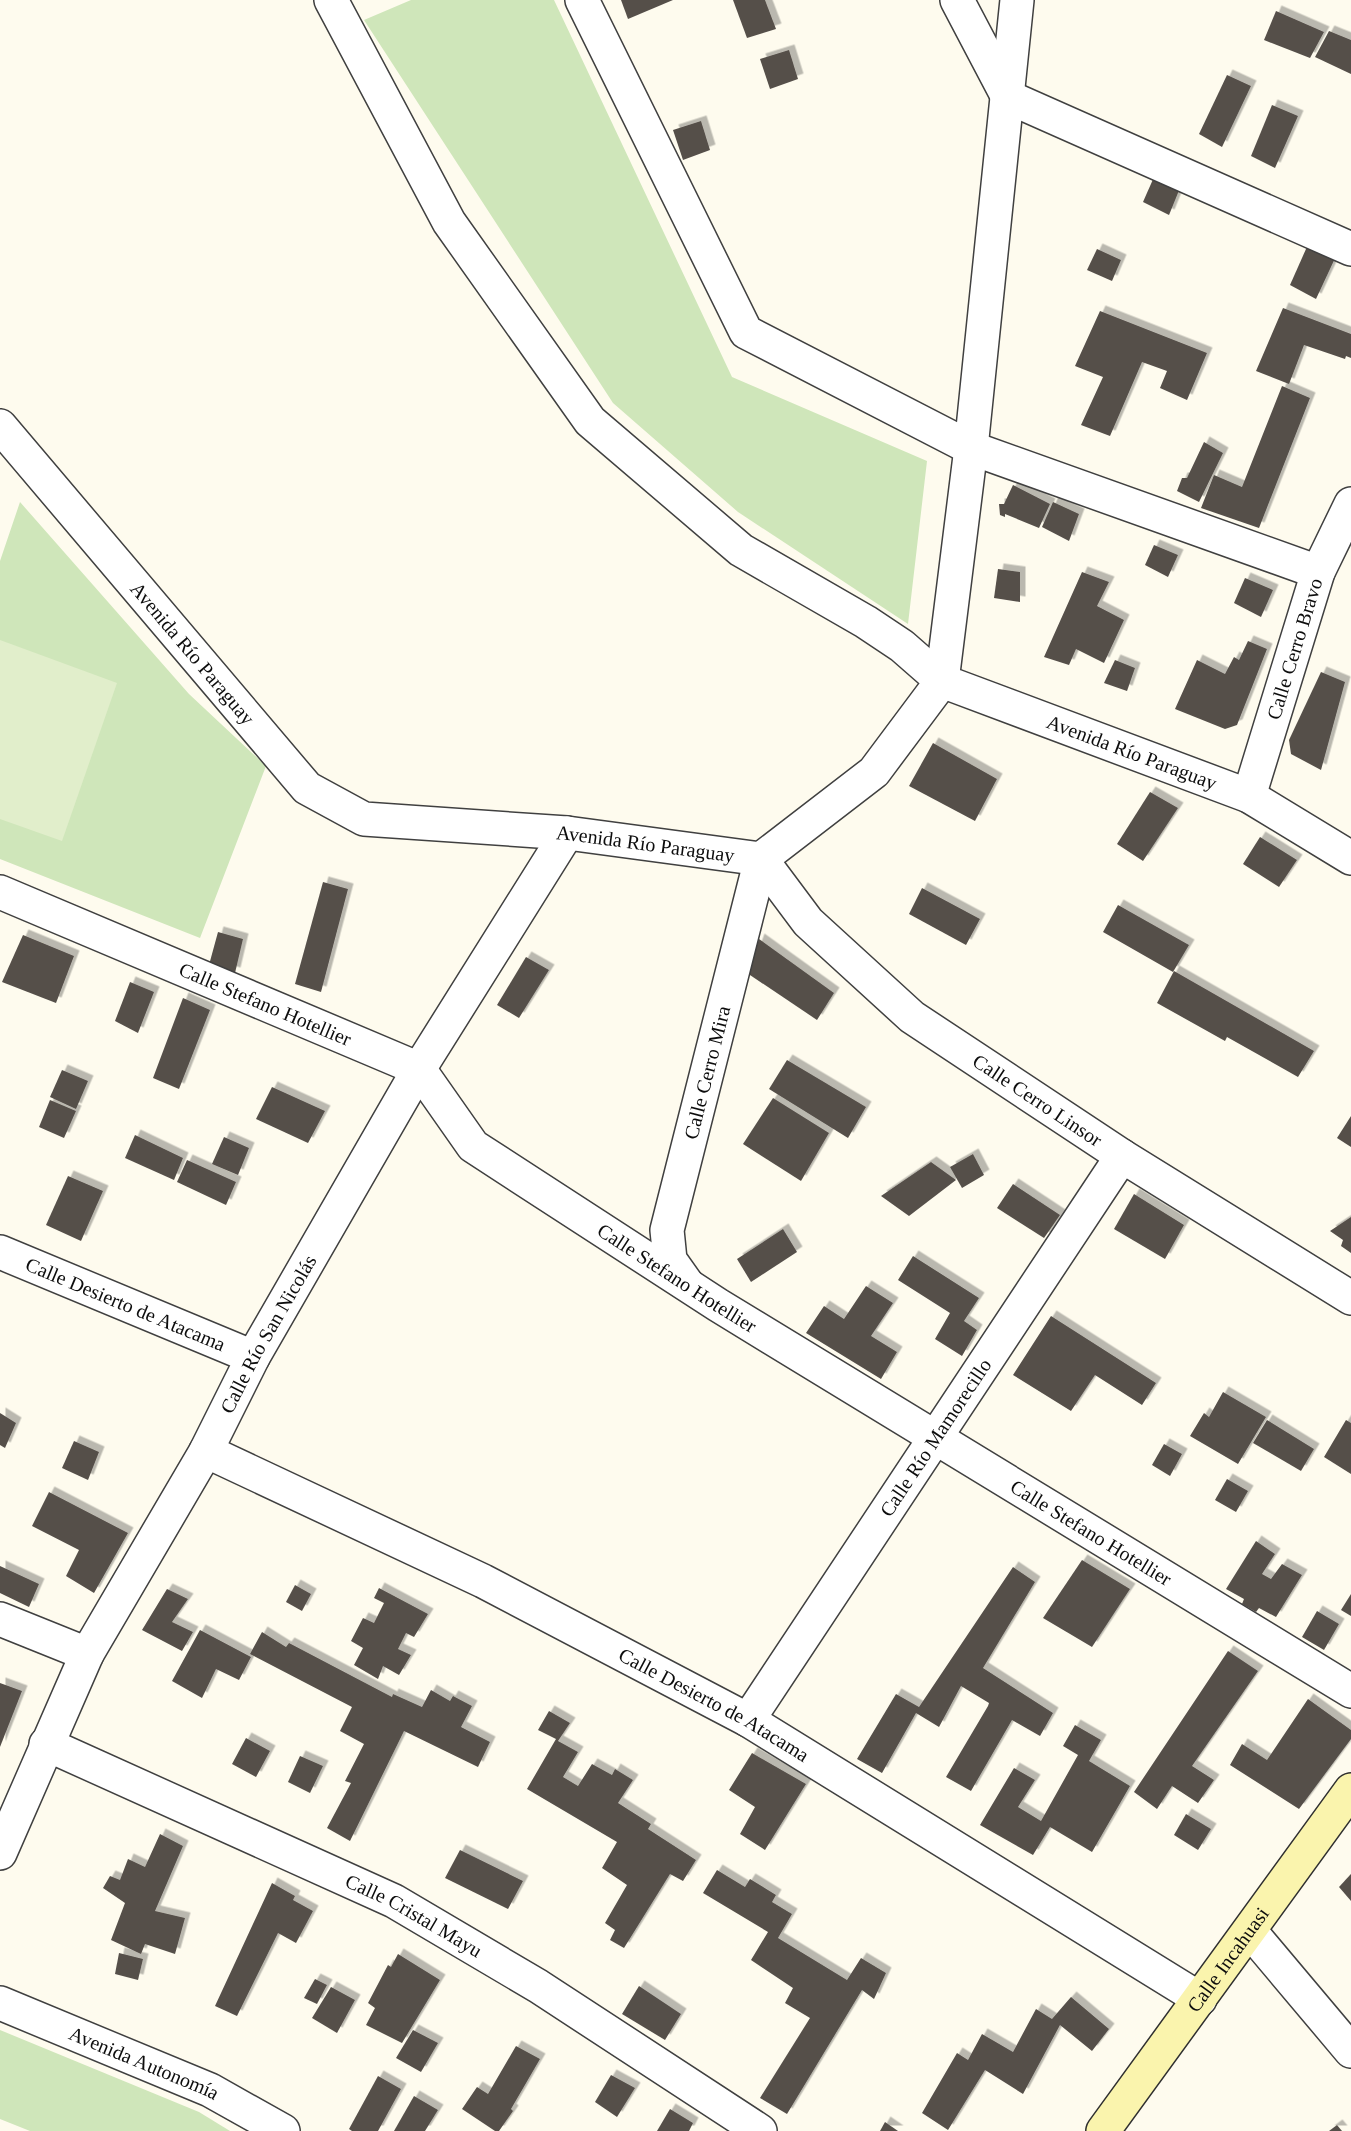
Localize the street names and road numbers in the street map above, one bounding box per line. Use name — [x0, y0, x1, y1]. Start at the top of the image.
street label: Calle Cerro Bravo — [1262, 575, 1326, 722]
street label: Avenida Río Paraguay — [126, 578, 259, 730]
street label: Avenida Río Paraguay — [1044, 710, 1220, 795]
street label: Avenida Río Paraguay — [555, 821, 736, 867]
street label: Calle Stefano Hotellier — [176, 958, 355, 1050]
street label: Calle Cerro Mira — [679, 1003, 734, 1142]
street label: Calle Cerro Linsor — [969, 1050, 1106, 1151]
street label: Calle Stefano Hotellier — [594, 1219, 761, 1337]
street label: Calle Río San Nicolás — [216, 1251, 321, 1417]
street label: Calle Desierto de Atacama — [23, 1253, 229, 1355]
street label: Calle Río Mamorecillo — [875, 1354, 996, 1520]
street label: Calle Stefano Hotellier — [1007, 1475, 1176, 1590]
street label: Calle Desierto de Atacama — [615, 1643, 813, 1766]
street label: Calle Cristal Mayu — [342, 1870, 486, 1962]
street label: Calle Incahuasi — [1182, 1903, 1273, 2016]
street label: Avenida Autonomía — [66, 2022, 223, 2104]

